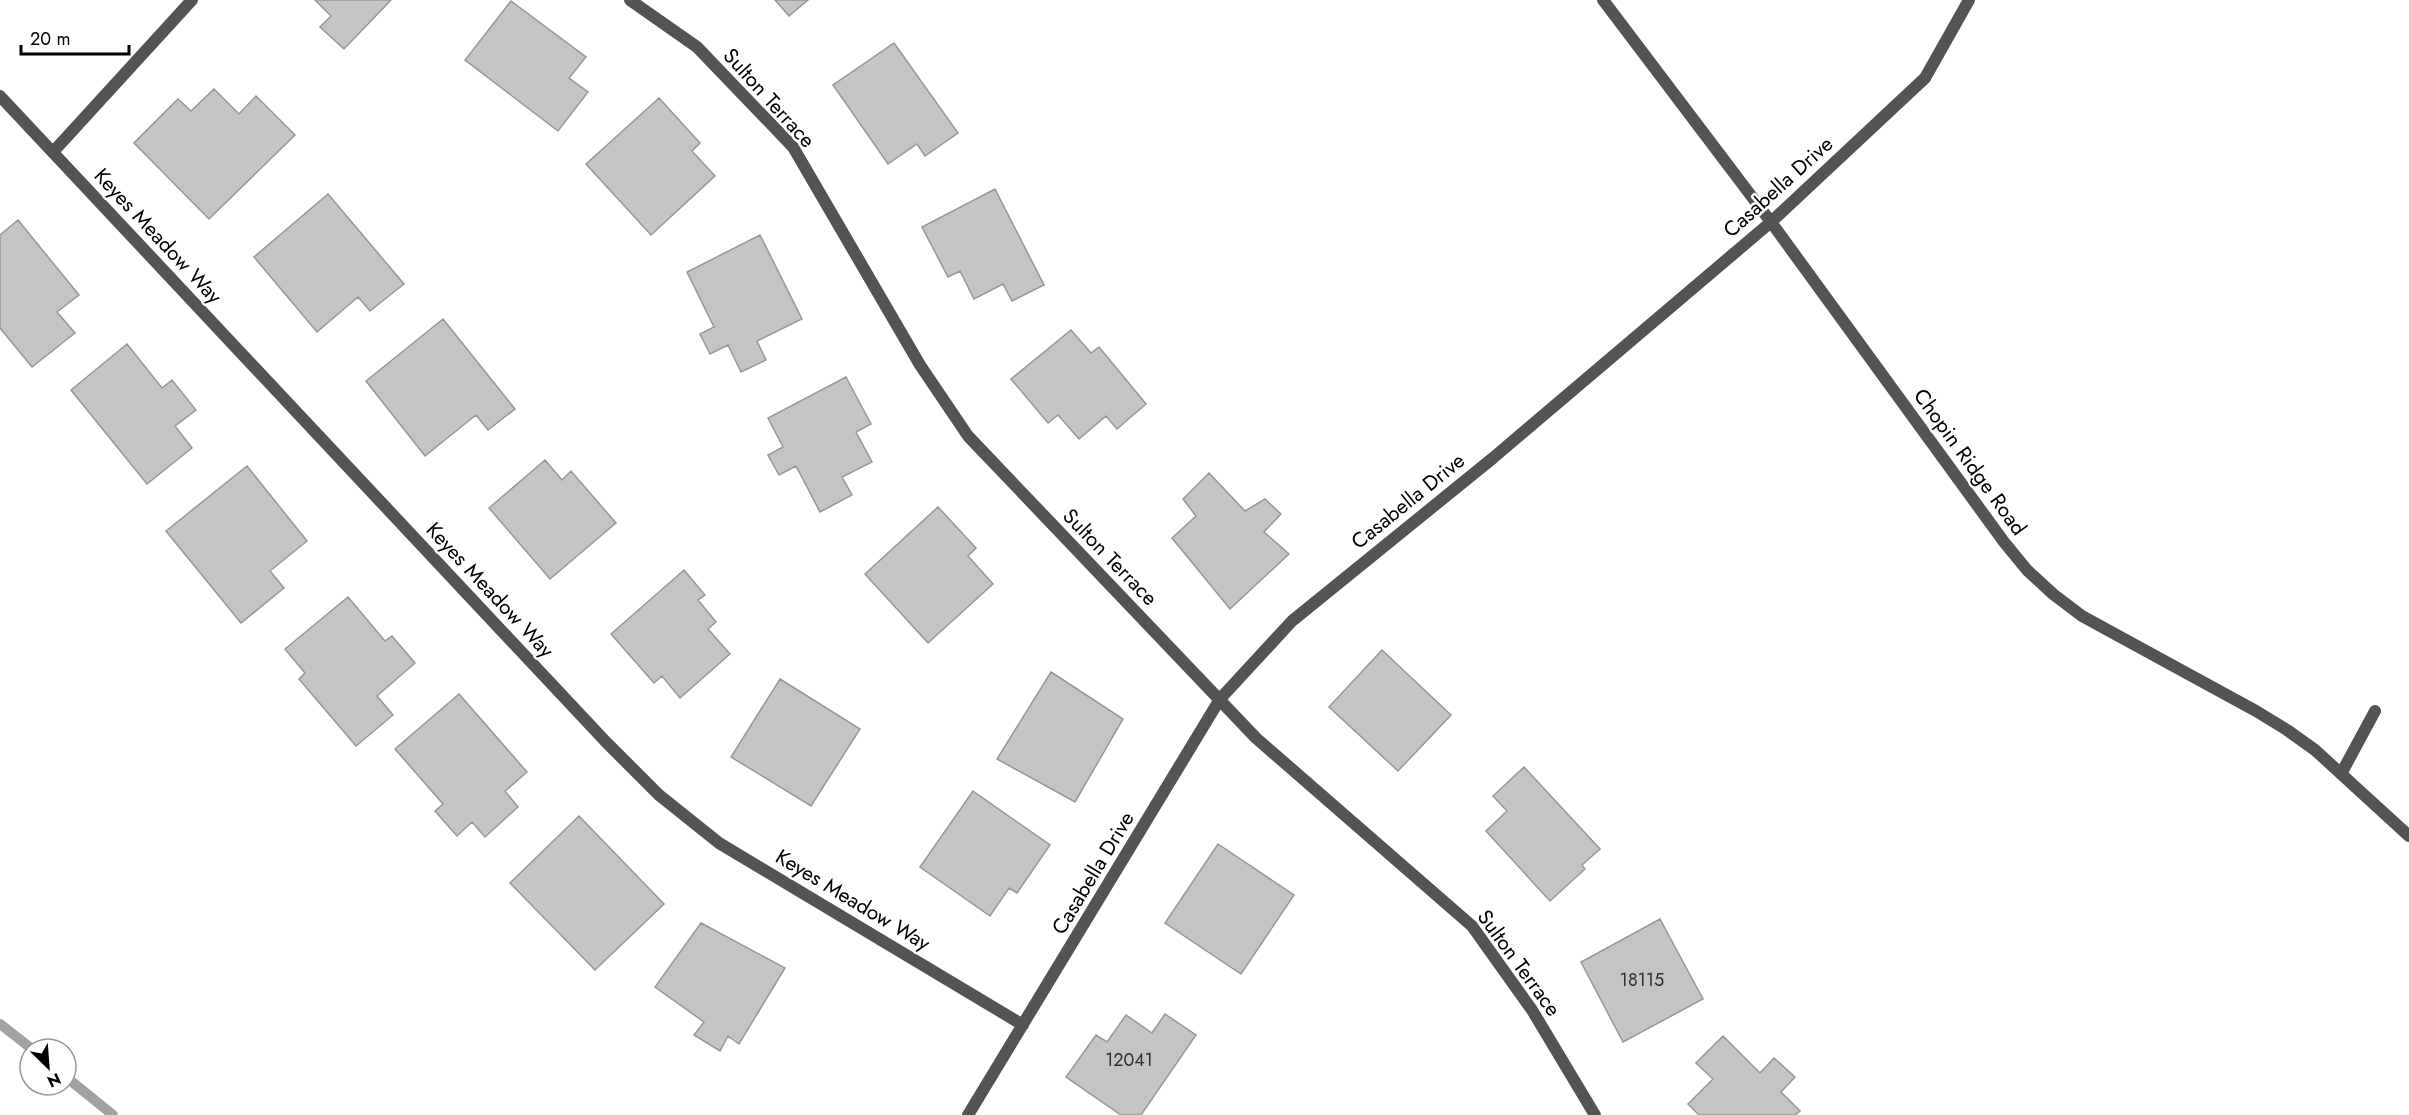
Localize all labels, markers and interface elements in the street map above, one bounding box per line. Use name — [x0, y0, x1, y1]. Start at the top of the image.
scale bar — [21, 18, 129, 56]
text: 20 m — [30, 26, 70, 52]
street label: Sulton Terrace — [716, 41, 822, 155]
street label: Casabella Drive — [1716, 129, 1840, 245]
street label: Keyes Meadow Way — [87, 161, 229, 311]
street label: Chopin Ridge Road — [1906, 382, 2034, 542]
street label: Casabella Drive — [1345, 446, 1471, 556]
street label: Sulton Terrace — [1056, 502, 1164, 613]
street label: Keyes Meadow Way — [419, 515, 561, 665]
street label: Casabella Drive — [1044, 806, 1142, 940]
street label: Keyes Meadow Way — [770, 842, 937, 959]
street label: Sulton Terrace — [1470, 904, 1568, 1023]
house number: 18115 — [1620, 967, 1664, 993]
north arrow — [18, 1037, 78, 1097]
house number: 12041 — [1105, 1047, 1153, 1073]
text: N — [44, 1067, 65, 1093]

